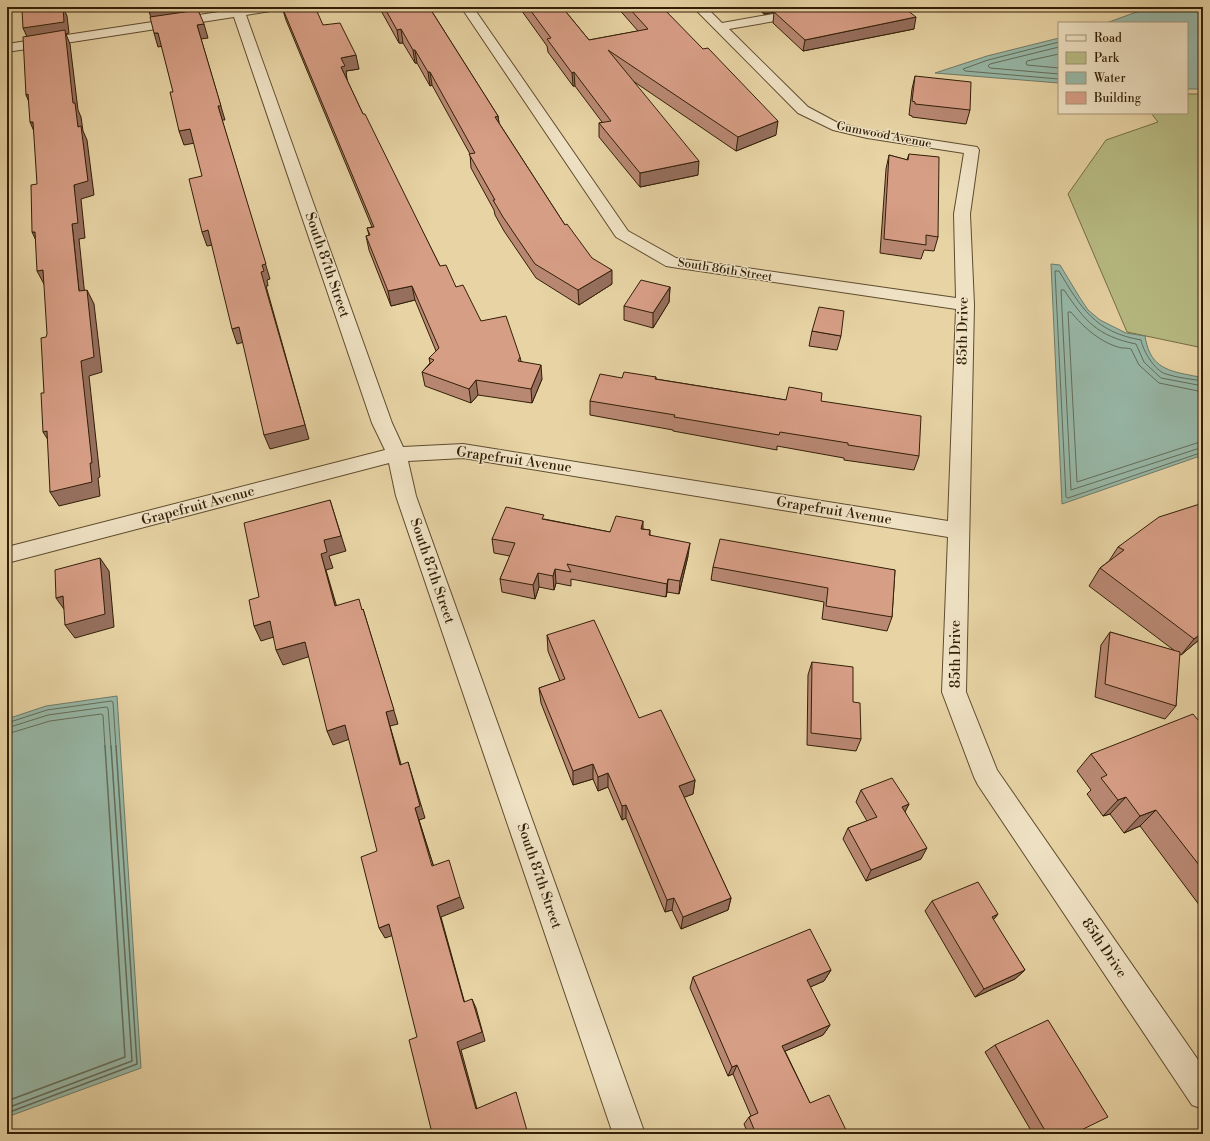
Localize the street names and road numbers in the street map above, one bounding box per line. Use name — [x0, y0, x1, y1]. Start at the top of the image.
street label: Gumwood Avenue — [835, 118, 933, 152]
street label: South 87th Street — [301, 210, 353, 320]
street label: South 86th Street — [677, 255, 774, 285]
street label: 85th Drive — [953, 297, 973, 365]
street label: Grapefruit Avenue — [455, 443, 573, 477]
street label: Grapefruit Avenue — [139, 482, 257, 530]
street label: Grapefruit Avenue — [775, 493, 893, 529]
street label: South 87th Street — [406, 516, 458, 626]
street label: 85th Drive — [947, 620, 965, 688]
street label: South 87th Street — [513, 821, 565, 931]
street label: 85th Drive — [1077, 915, 1131, 981]

